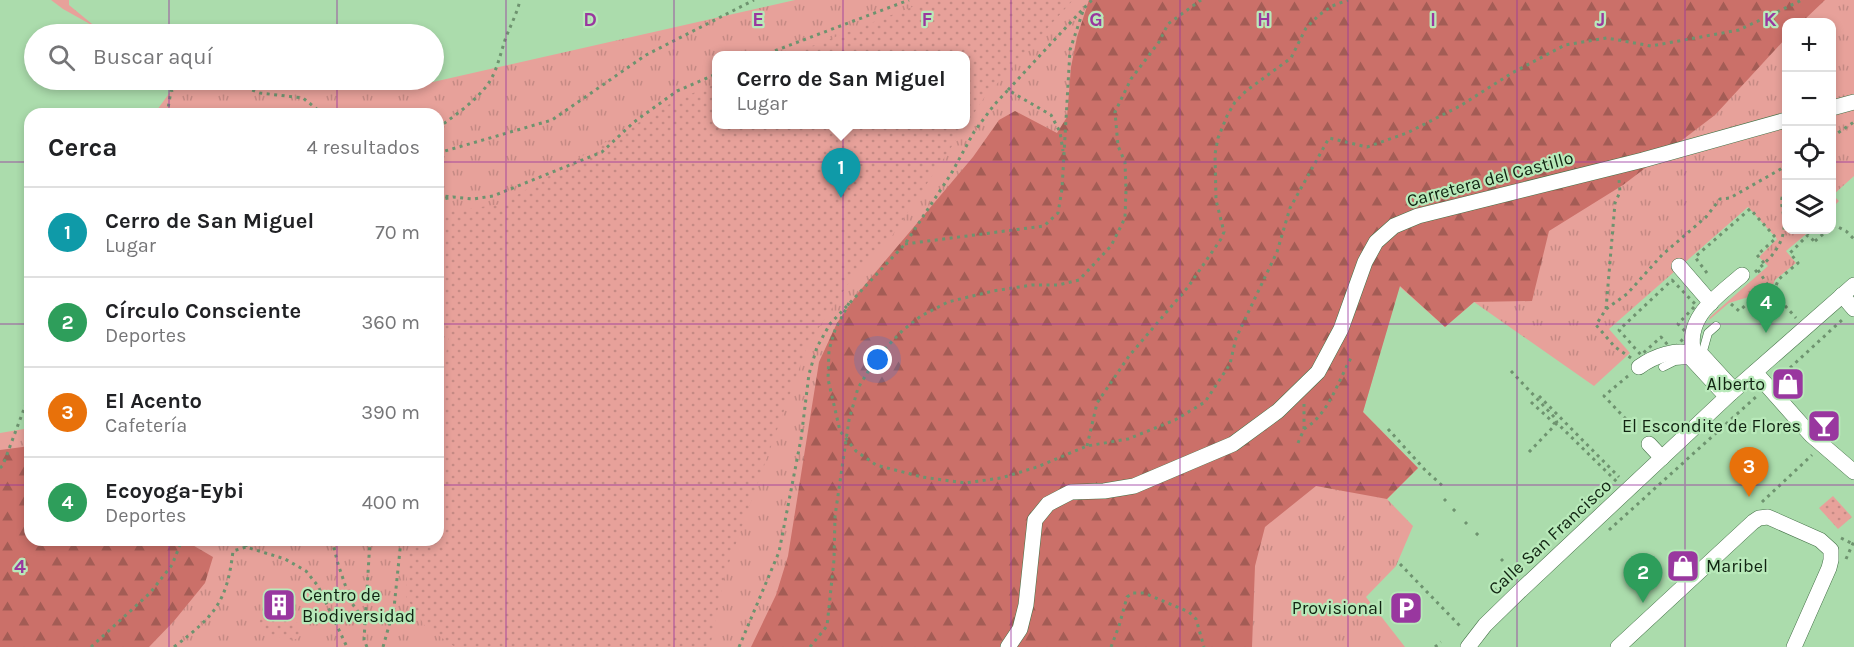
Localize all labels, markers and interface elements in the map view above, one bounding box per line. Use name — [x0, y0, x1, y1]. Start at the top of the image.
text: D — [583, 8, 597, 31]
text: E — [752, 8, 764, 31]
text: F — [922, 8, 933, 31]
text: G — [1089, 8, 1103, 31]
text: H — [1257, 8, 1271, 31]
text: I — [1430, 8, 1436, 31]
text: J — [1597, 8, 1605, 31]
text: K — [1763, 8, 1777, 31]
map controls — [1782, 18, 1836, 234]
button: + — [1782, 18, 1836, 72]
search box — [24, 24, 444, 90]
icon: search — [45, 41, 78, 74]
text: Buscar aquí — [93, 44, 213, 70]
popup — [712, 51, 970, 129]
text: Cerro de San Miguel — [736, 66, 946, 92]
button: − — [1782, 72, 1836, 126]
text: Lugar — [736, 92, 787, 115]
button: locate — [1782, 126, 1836, 180]
text: Cerca — [48, 132, 117, 163]
text: 4 resultados — [307, 136, 420, 159]
street label: Carretera del Castillo — [1404, 146, 1576, 212]
pin: 1 — [822, 148, 860, 198]
button: layers — [1782, 180, 1836, 234]
text: Cerro de San Miguel — [105, 208, 314, 234]
text: 1 — [64, 221, 71, 244]
text: 70 m — [375, 221, 420, 244]
text: Lugar — [105, 234, 156, 257]
pin: 4 — [1746, 284, 1786, 333]
text: Círculo Consciente — [105, 298, 301, 324]
text: 2 — [61, 311, 74, 334]
text: 360 m — [361, 311, 420, 334]
text: Deportes — [105, 324, 187, 347]
your location — [863, 345, 892, 374]
shop icon: Alberto — [1770, 366, 1806, 402]
place label: Alberto — [1707, 373, 1765, 395]
text: El Acento — [105, 388, 202, 414]
text: 3 — [61, 401, 74, 424]
text: 390 m — [361, 401, 420, 424]
bar icon: El Escondite de Flores — [1806, 408, 1842, 444]
text: Cafetería — [105, 414, 187, 437]
place label: El Escondite de Flores — [1622, 415, 1801, 437]
pin: 3 — [1730, 448, 1768, 497]
street label: Calle San Francisco — [1484, 474, 1616, 600]
text: Ecoyoga-Eybi — [105, 478, 244, 504]
text: 4 — [62, 491, 73, 514]
text: 400 m — [362, 491, 420, 514]
text: Deportes — [105, 504, 187, 527]
shop icon: Maribel — [1665, 548, 1701, 584]
pin: 2 — [1624, 554, 1662, 603]
text: 4 — [14, 555, 26, 578]
place label: Maribel — [1706, 555, 1768, 577]
place label: Centro de Biodiversidad — [302, 584, 415, 627]
building icon: Centro de Biodiversidad — [261, 587, 297, 623]
parking icon: Provisional — [1388, 590, 1424, 626]
place label: Provisional — [1292, 597, 1383, 619]

